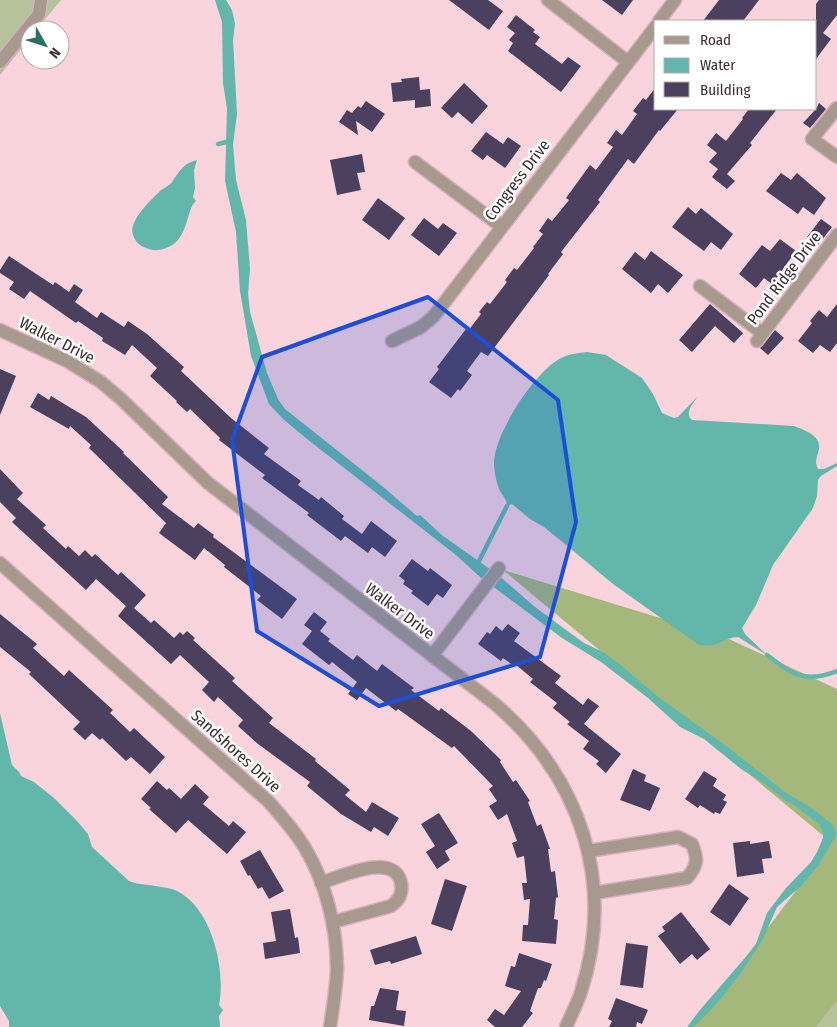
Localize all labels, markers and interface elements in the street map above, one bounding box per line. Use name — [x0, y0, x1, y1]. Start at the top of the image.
north arrow — [20, 20, 70, 70]
legend — [654, 20, 817, 110]
text: Road — [700, 31, 731, 49]
text: N — [45, 44, 64, 61]
text: Water — [700, 56, 736, 74]
text: Building — [700, 81, 751, 99]
street label: Congress Drive — [480, 136, 554, 224]
street label: Pond Ridge Drive — [743, 228, 825, 328]
street label: Walker Drive — [16, 313, 98, 367]
street label: Walker Drive — [362, 579, 438, 643]
street label: Sandshores Drive — [187, 706, 285, 796]

